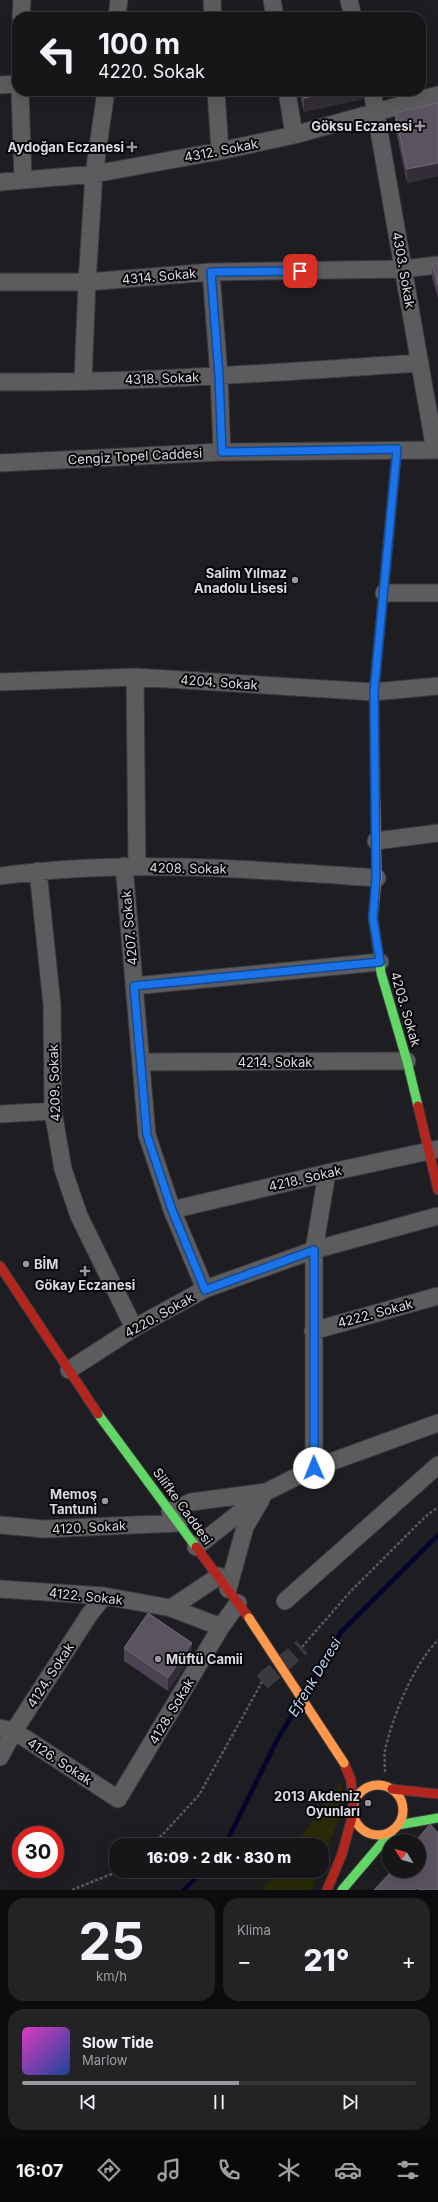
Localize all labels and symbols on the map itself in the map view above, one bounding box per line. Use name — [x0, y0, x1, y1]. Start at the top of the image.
place label: Göksu Eczanesi — [311, 118, 412, 134]
marker: Göksu Eczanesi — [415, 121, 425, 131]
street label: 4312. Sokak — [183, 135, 259, 165]
place label: Aydoğan Eczanesi — [8, 139, 124, 155]
marker: Aydoğan Eczanesi — [127, 142, 137, 152]
street label: 4303. Sokak — [389, 230, 419, 310]
pin — [283, 254, 317, 288]
street label: 4314. Sokak — [121, 265, 197, 287]
street label: 4318. Sokak — [124, 369, 200, 387]
street label: Cengiz Topel Caddesi — [67, 444, 203, 468]
place label: Salim Yılmaz Anadolu Lisesi — [194, 565, 287, 596]
marker: Salim Yılmaz Anadolu Lisesi — [290, 575, 300, 585]
street label: 4204. Sokak — [180, 671, 258, 693]
street label: 4208. Sokak — [149, 859, 227, 877]
street label: 4207. Sokak — [118, 890, 140, 966]
street label: 4203. Sokak — [388, 970, 424, 1048]
street label: 4209. Sokak — [45, 1044, 63, 1122]
street label: 4214. Sokak — [238, 1054, 312, 1070]
street label: 4218. Sokak — [267, 1162, 343, 1194]
place label: BİM — [34, 1256, 58, 1272]
marker: BİM — [21, 1259, 31, 1269]
marker: Gökay Eczanesi — [80, 1266, 90, 1276]
place label: Gökay Eczanesi — [35, 1277, 135, 1293]
street label: 4220. Sokak — [121, 1289, 197, 1341]
street label: 4222. Sokak — [336, 1295, 414, 1331]
position arrow — [293, 1447, 335, 1489]
street label: Silifke Caddesi — [150, 1464, 216, 1548]
place label: Memoş Tantuni — [49, 1486, 97, 1517]
marker: Memoş Tantuni — [100, 1496, 110, 1506]
street label: 4120. Sokak — [51, 1517, 127, 1537]
street label: 4122. Sokak — [48, 1584, 124, 1608]
water label: Efrenk Deresi — [284, 1634, 344, 1719]
street label: 4124. Sokak — [23, 1640, 77, 1710]
place label: Müftü Camii — [166, 1651, 243, 1667]
marker: Müftü Camii — [153, 1654, 163, 1664]
street label: 4128. Sokak — [145, 1675, 197, 1747]
street label: 4126. Sokak — [25, 1734, 95, 1788]
place label: 2013 Akdeniz Oyunları — [274, 1788, 360, 1819]
marker: 2013 Akdeniz Oyunları — [363, 1798, 373, 1808]
speed limit sign: 30 — [12, 1826, 64, 1878]
north arrow — [382, 1834, 426, 1878]

